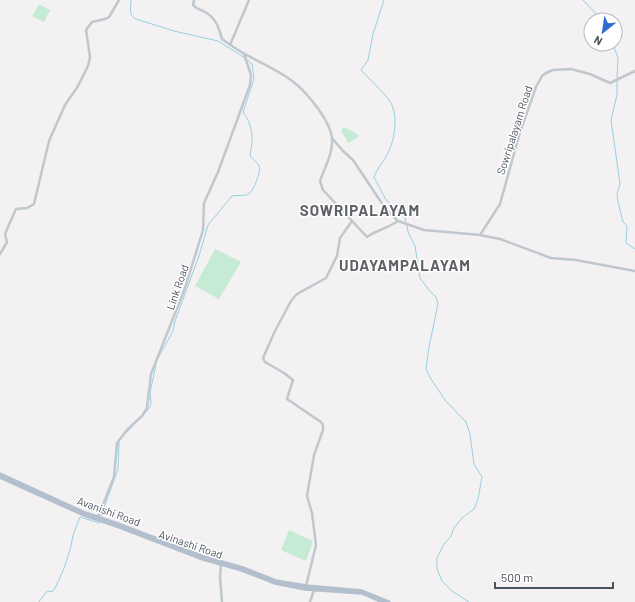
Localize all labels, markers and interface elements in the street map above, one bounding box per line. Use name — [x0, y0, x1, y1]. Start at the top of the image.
north arrow — [583, 12, 623, 52]
text: N — [591, 34, 604, 49]
street label: Sowripalayam Road — [493, 84, 535, 176]
district label: SOWRIPALAYAM — [300, 201, 420, 219]
district label: UDAYAMPALAYAM — [339, 256, 471, 274]
street label: Link Road — [163, 263, 191, 311]
street label: Avanishi Road — [76, 494, 142, 528]
street label: Avinashi Road — [157, 527, 225, 561]
scale bar — [495, 564, 613, 590]
text: 500 m — [501, 570, 533, 584]

